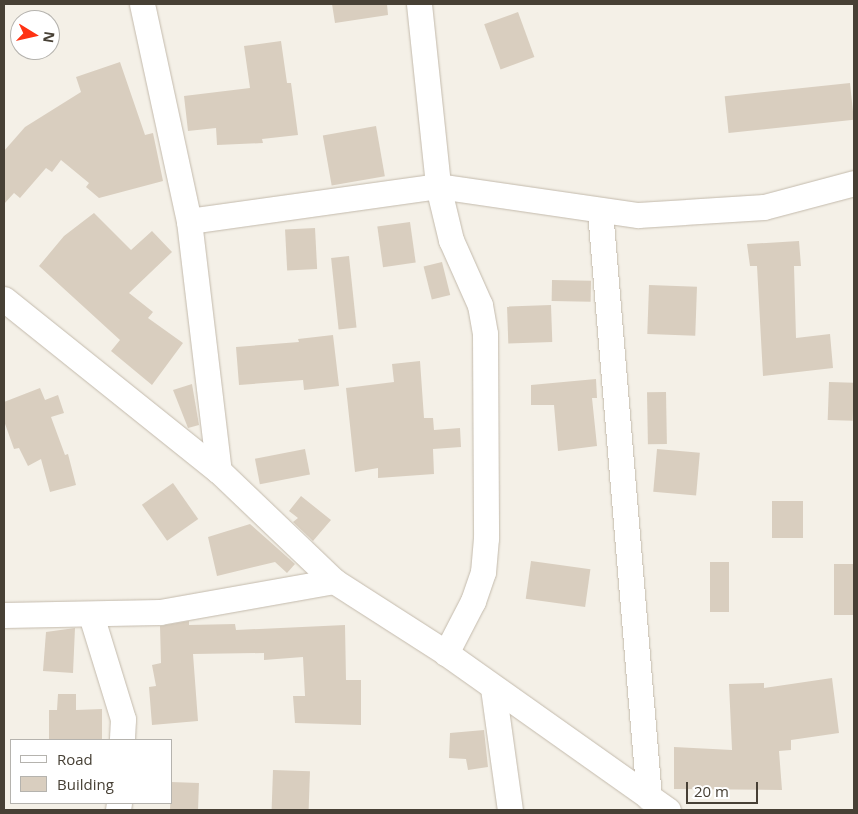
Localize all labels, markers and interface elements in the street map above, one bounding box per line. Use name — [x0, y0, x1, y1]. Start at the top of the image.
north arrow — [10, 10, 60, 60]
text: N — [39, 30, 60, 44]
legend — [10, 739, 172, 804]
text: Road — [57, 749, 93, 769]
scale bar — [688, 772, 760, 804]
text: Building — [57, 774, 114, 794]
text: 20 m — [694, 781, 729, 801]

